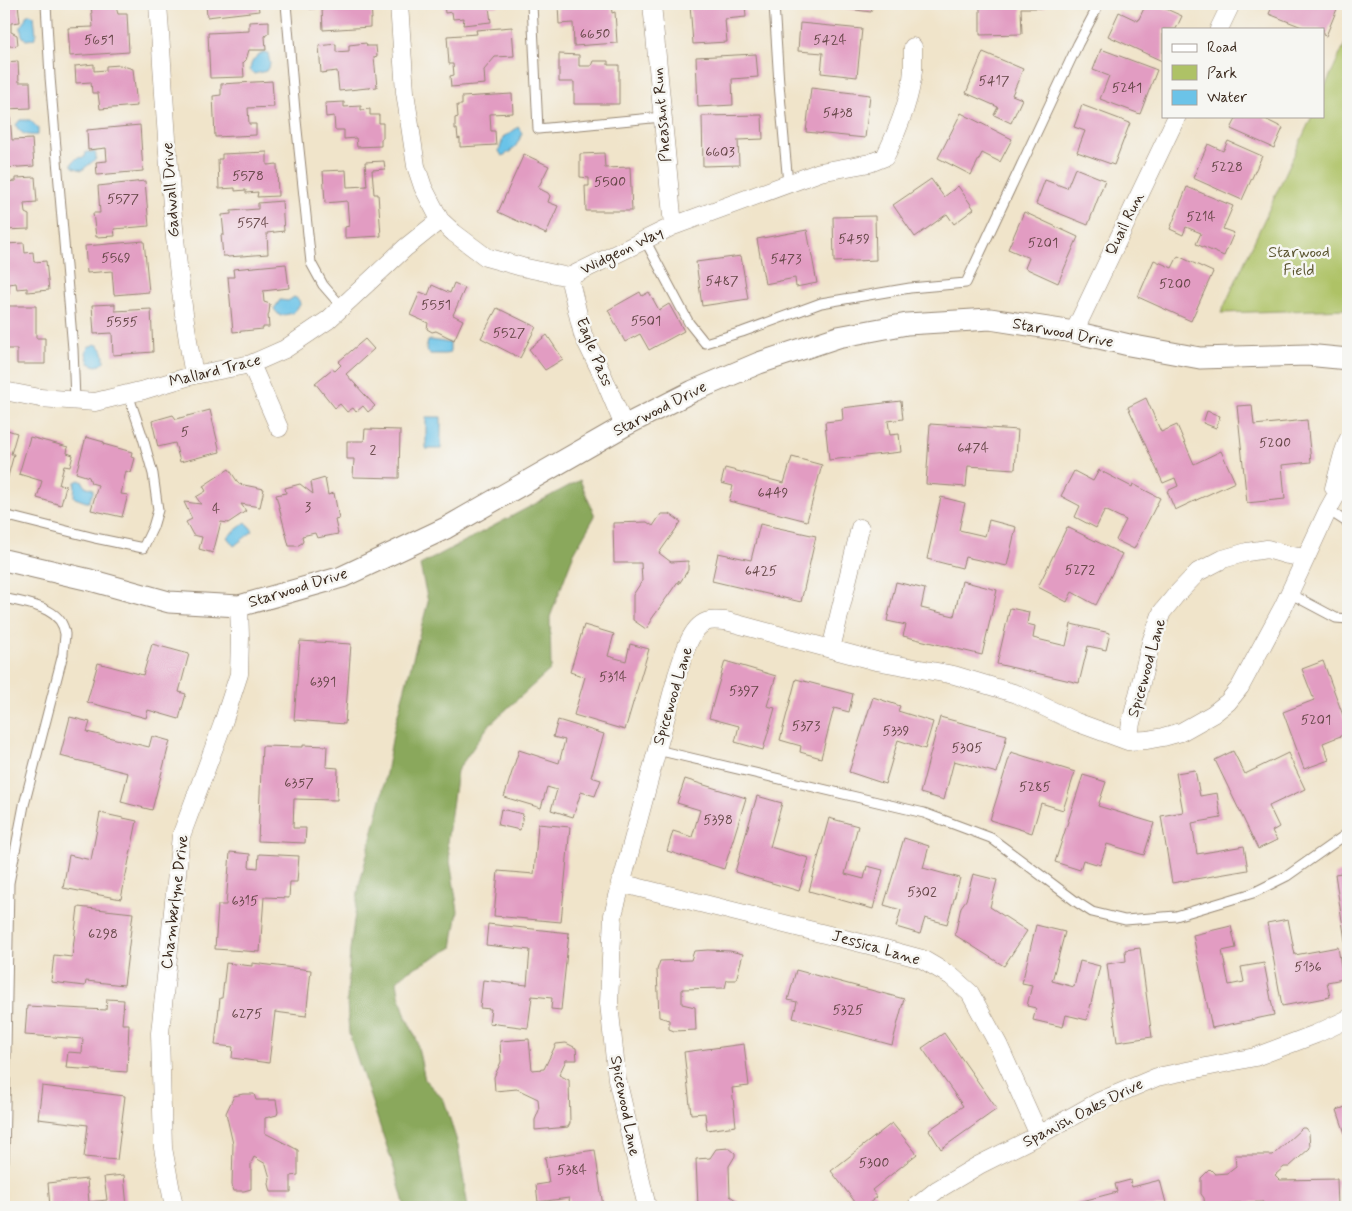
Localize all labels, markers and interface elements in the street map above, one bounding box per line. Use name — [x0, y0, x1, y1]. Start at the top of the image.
house number: 6650 — [580, 25, 610, 43]
legend — [1162, 28, 1324, 118]
house number: 5651 — [84, 31, 114, 49]
house number: 5424 — [813, 31, 847, 49]
text: Road — [1207, 38, 1237, 58]
text: Park — [1207, 64, 1237, 84]
street label: Pheasant Run — [647, 67, 677, 163]
house number: 5417 — [979, 72, 1010, 90]
house number: 5241 — [1112, 79, 1142, 97]
text: Water — [1207, 88, 1247, 108]
house number: 5438 — [823, 104, 853, 122]
street label: Gadwall Drive — [157, 142, 185, 238]
house number: 6603 — [705, 143, 735, 161]
house number: 5228 — [1211, 158, 1243, 176]
house number: 5578 — [232, 167, 264, 185]
house number: 5500 — [594, 173, 626, 191]
street label: Quail Run — [1101, 188, 1150, 259]
house number: 5577 — [107, 190, 140, 208]
house number: 5214 — [1186, 208, 1216, 226]
house number: 5574 — [237, 214, 269, 232]
street label: Widgeon Way — [577, 222, 667, 281]
house number: 5459 — [838, 230, 870, 248]
house number: 5201 — [1028, 234, 1058, 252]
park label: Starwood Field — [1268, 242, 1330, 281]
house number: 5569 — [101, 249, 131, 267]
house number: 5473 — [770, 250, 802, 268]
house number: 5487 — [706, 272, 739, 290]
house number: 5200 — [1159, 275, 1191, 293]
house number: 5551 — [421, 296, 451, 314]
house number: 5501 — [631, 312, 661, 330]
house number: 5555 — [106, 313, 138, 331]
street label: Starwood Drive — [1011, 313, 1115, 353]
street label: Eagle Pass — [571, 314, 617, 390]
house number: 5527 — [493, 324, 526, 342]
street label: Mallard Trace — [167, 349, 263, 393]
street label: Starwood Drive — [610, 376, 710, 442]
house number: 5 — [181, 423, 189, 441]
house number: 5200 — [1259, 434, 1291, 452]
house number: 6474 — [957, 439, 989, 457]
house number: 2 — [370, 441, 377, 459]
house number: 6449 — [758, 484, 789, 502]
house number: 3 — [305, 498, 311, 516]
house number: 4 — [212, 500, 220, 518]
house number: 5272 — [1065, 561, 1095, 579]
house number: 6425 — [745, 562, 777, 580]
street label: Starwood Drive — [246, 563, 350, 613]
street label: Spicewood Lane — [1123, 616, 1171, 720]
street label: Spicewood Lane — [648, 644, 698, 748]
house number: 5314 — [599, 668, 627, 686]
house number: 6391 — [310, 673, 336, 691]
house number: 5397 — [729, 682, 760, 700]
house number: 5201 — [1301, 711, 1331, 729]
house number: 5373 — [792, 717, 820, 735]
house number: 5339 — [883, 722, 910, 740]
house number: 5305 — [951, 739, 983, 757]
house number: 6357 — [284, 774, 314, 792]
house number: 5285 — [1019, 778, 1051, 796]
house number: 5398 — [703, 811, 733, 829]
street label: Chamberlyne Drive — [156, 833, 194, 970]
house number: 5302 — [907, 883, 937, 901]
house number: 6315 — [232, 892, 258, 910]
house number: 6298 — [88, 925, 118, 943]
street label: Jessica Lane — [829, 925, 923, 971]
house number: 5136 — [1294, 958, 1322, 976]
house number: 5325 — [832, 1001, 864, 1019]
house number: 6275 — [232, 1005, 262, 1023]
street label: Spicewood Lane — [605, 1054, 645, 1158]
street label: Spanish Oaks Drive — [1019, 1074, 1147, 1152]
house number: 5300 — [859, 1154, 889, 1172]
house number: 5384 — [557, 1161, 587, 1179]

